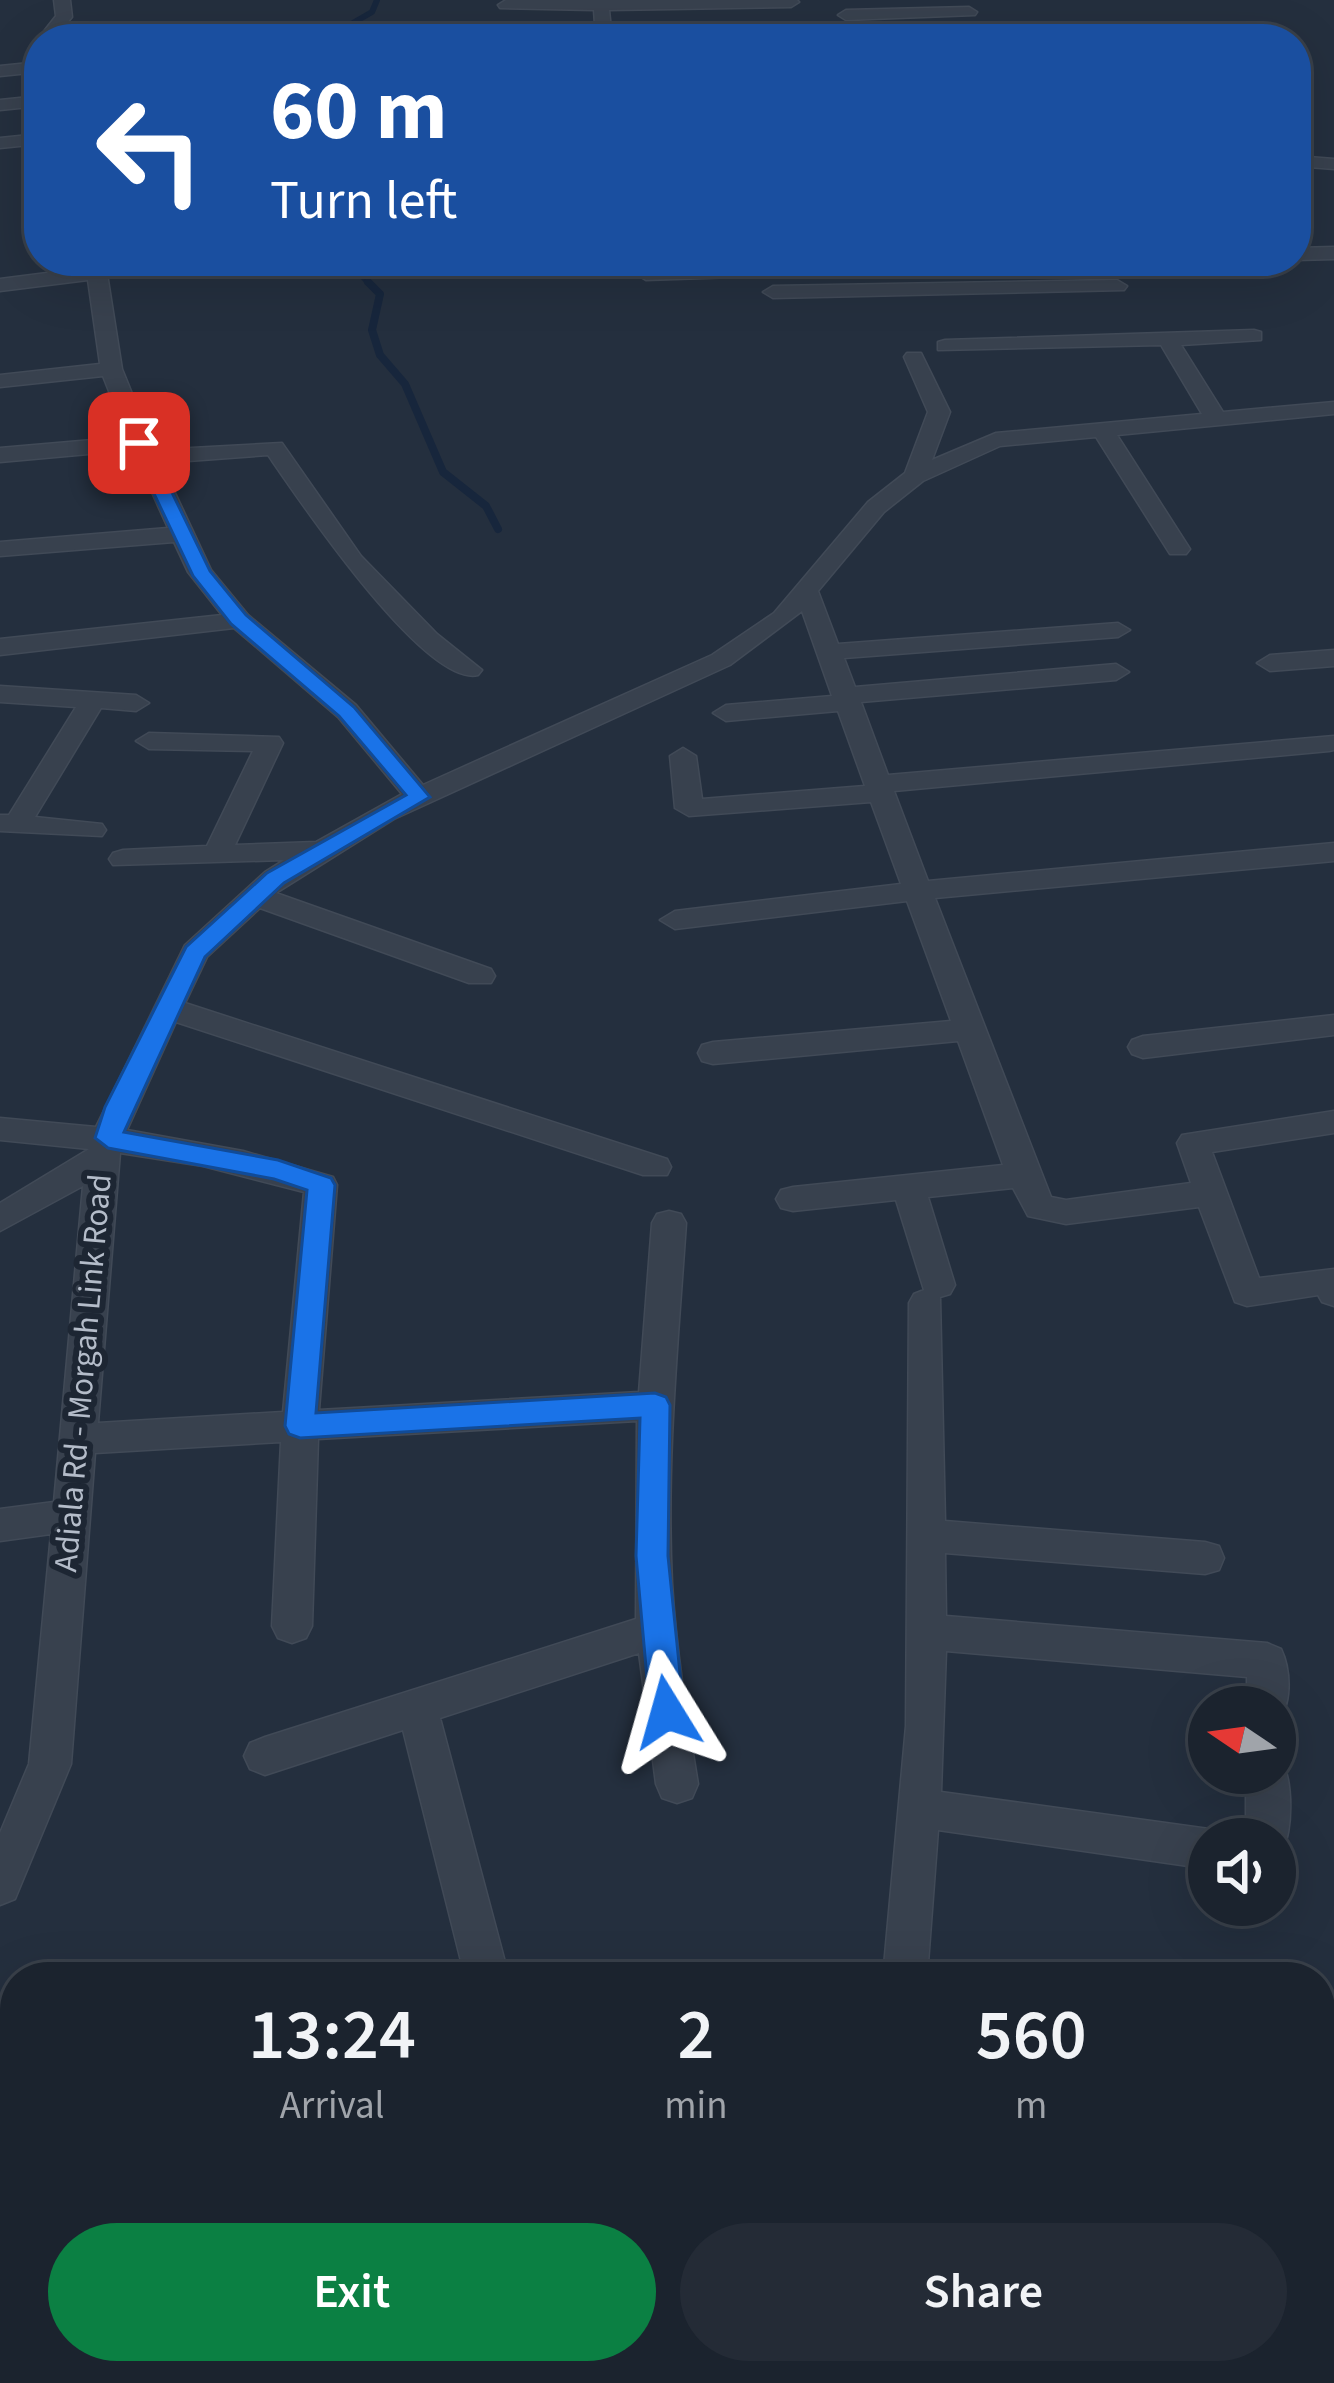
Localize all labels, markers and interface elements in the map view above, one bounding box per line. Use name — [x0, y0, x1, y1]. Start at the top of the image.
text: 60 m — [270, 52, 448, 172]
icon: left — [72, 72, 228, 228]
text: Turn left — [270, 163, 457, 240]
pin — [88, 392, 190, 494]
icon: arrive — [106, 410, 172, 476]
street label: Adiala Rd - Morgah Link Road — [42, 1172, 124, 1574]
position arrow — [604, 1649, 730, 1775]
north arrow — [1188, 1686, 1296, 1794]
map controls — [1188, 1686, 1296, 1926]
button: sound — [1188, 1818, 1296, 1926]
text: 13:24 — [248, 1984, 416, 2087]
text: 2 — [677, 1984, 714, 2087]
text: 560 — [976, 1984, 1087, 2087]
text: Arrival — [280, 2078, 385, 2134]
text: min — [664, 2078, 728, 2134]
text: m — [1015, 2078, 1047, 2134]
button: Exit — [48, 2223, 656, 2361]
button: Share — [680, 2223, 1287, 2361]

